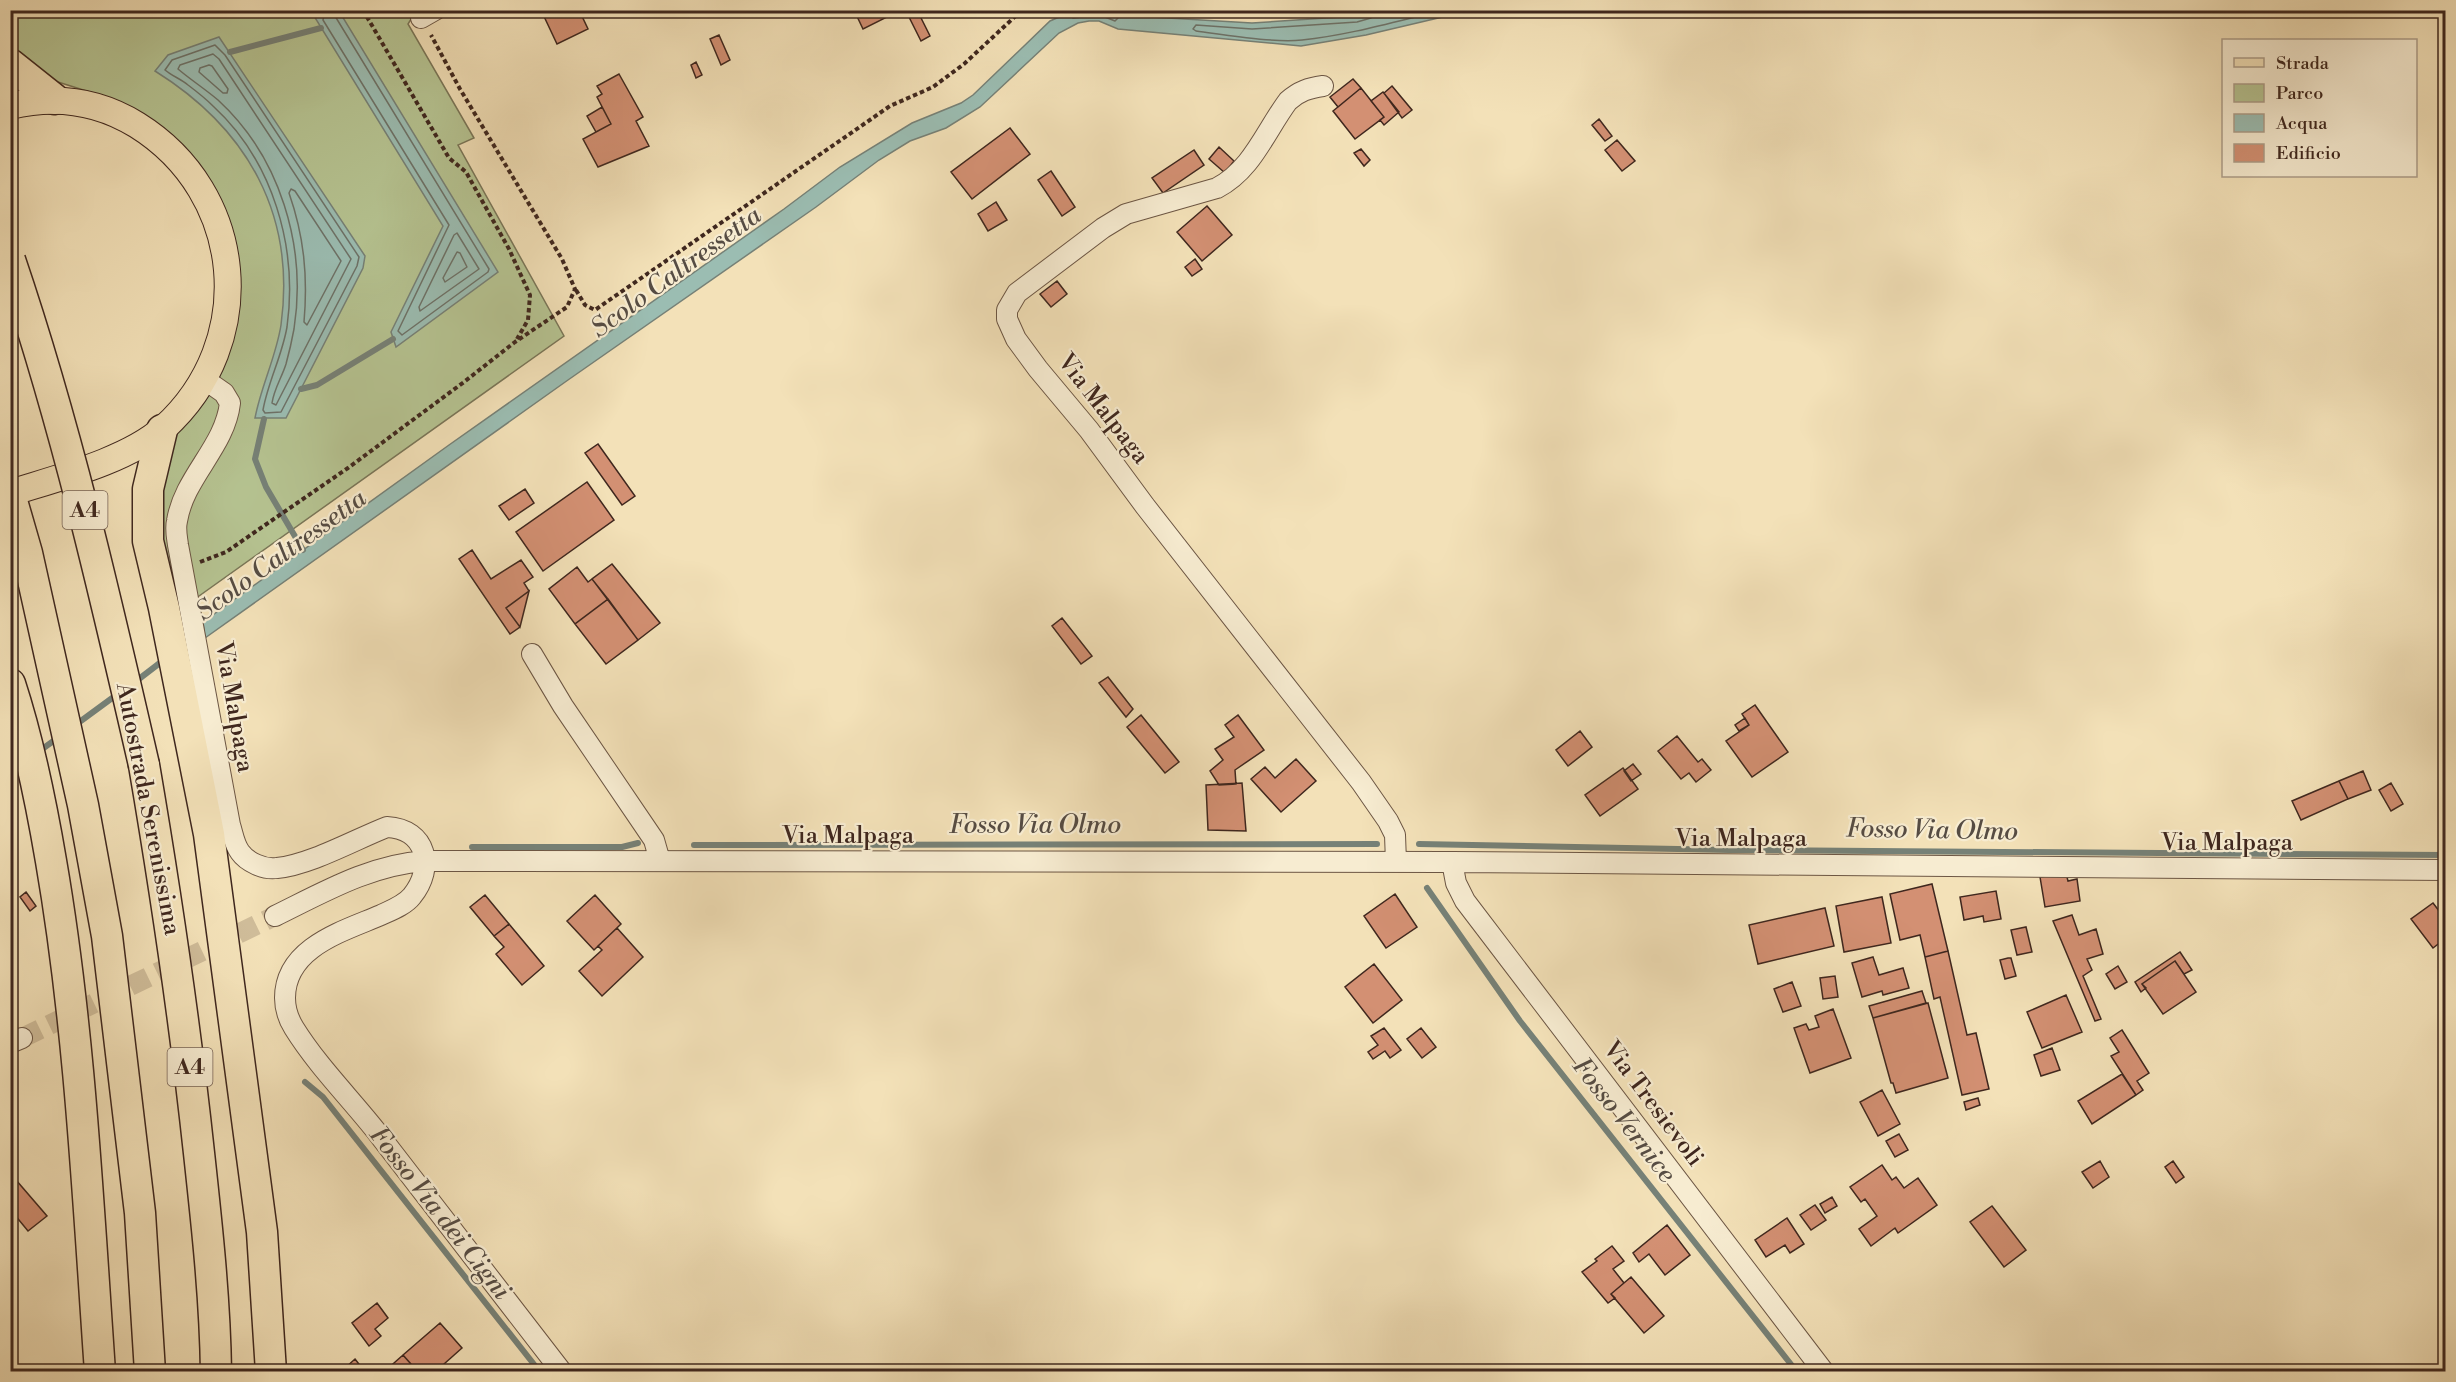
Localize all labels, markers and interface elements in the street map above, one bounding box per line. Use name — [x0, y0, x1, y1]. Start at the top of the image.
legend — [2222, 39, 2417, 177]
text: Strada — [2276, 52, 2330, 75]
text: Parco — [2276, 82, 2323, 105]
text: Acqua — [2275, 112, 2328, 135]
text: Edificio — [2276, 142, 2341, 165]
water label: Scolo Caltressetta — [584, 199, 768, 345]
street label: Via Malpaga — [1050, 347, 1156, 471]
water label: Scolo Caltressetta — [189, 482, 373, 628]
road number: A4 — [62, 491, 107, 529]
street label: Via Malpaga — [208, 638, 260, 775]
street label: Autostrada Serenissima — [109, 679, 187, 939]
water label: Fosso Via Olmo — [949, 809, 1121, 841]
water label: Fosso Via Olmo — [1846, 812, 2018, 848]
street label: Via Malpaga — [781, 821, 915, 851]
street label: Via Malpaga — [1674, 824, 1808, 854]
street label: Via Malpaga — [2160, 828, 2294, 858]
street label: Via Tresievoli — [1595, 1035, 1710, 1173]
road number: A4 — [168, 1048, 213, 1086]
water label: Fosso Vernice — [1565, 1051, 1683, 1189]
water label: Fosso Via dei Cigni — [362, 1120, 518, 1307]

